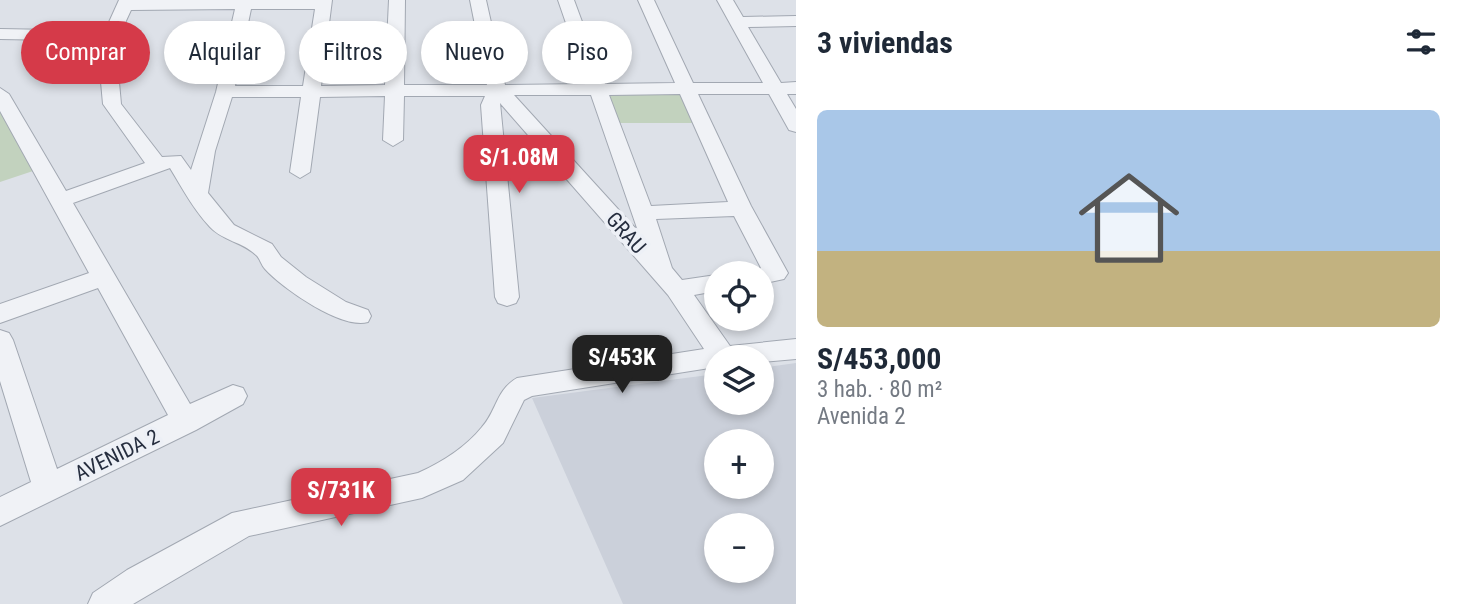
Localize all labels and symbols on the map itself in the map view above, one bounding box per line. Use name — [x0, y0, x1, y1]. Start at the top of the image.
pin: S/1.08M — [454, 136, 584, 195]
street label: GRAU — [601, 207, 651, 259]
pin: S/453K — [565, 336, 679, 395]
street label: AVENIDA 2 — [71, 424, 163, 486]
pin: S/731K — [284, 468, 398, 528]

